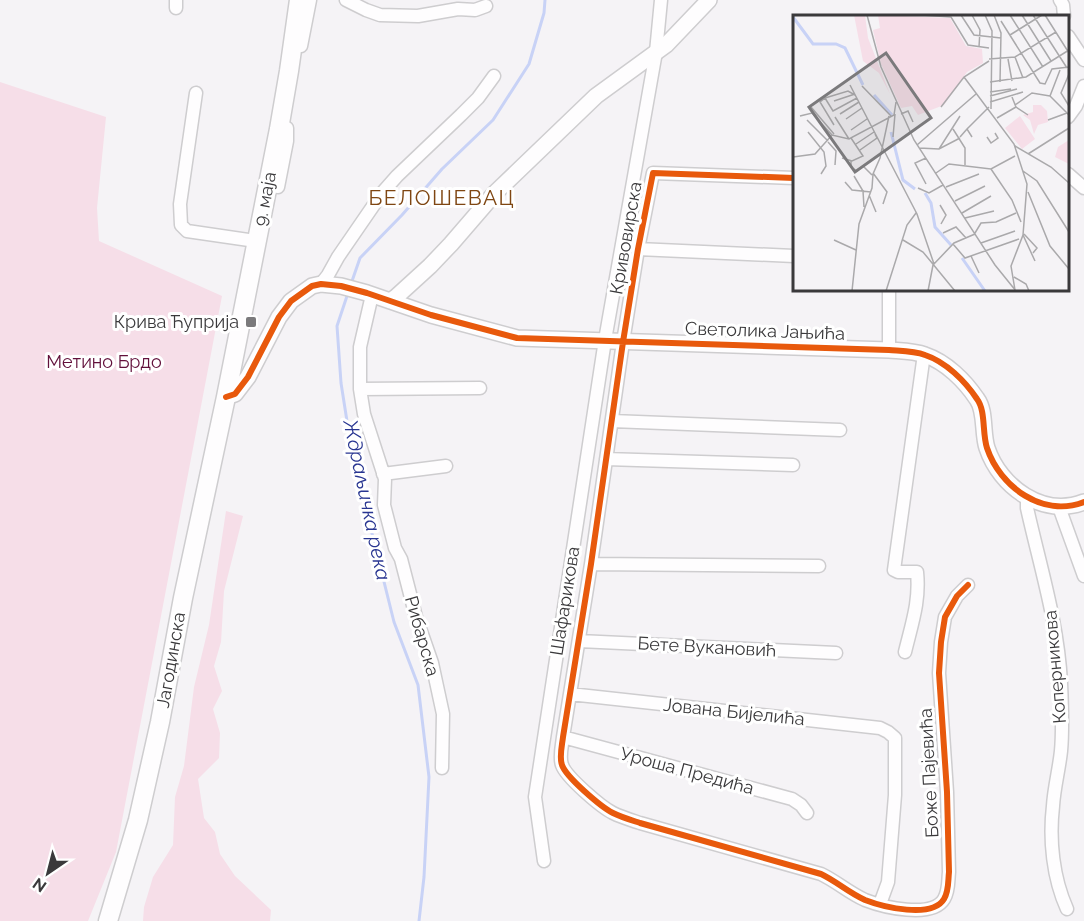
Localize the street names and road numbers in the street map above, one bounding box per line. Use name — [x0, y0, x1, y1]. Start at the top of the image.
street label: 9. маја — [249, 170, 280, 228]
street label: Кривовирска — [605, 180, 646, 296]
street label: Светолика Јањића — [685, 317, 845, 344]
street label: Шафарикова — [546, 545, 583, 657]
street label: Рибарска — [401, 593, 444, 679]
street label: Јагодинска — [152, 610, 189, 709]
street label: Коперникова — [1039, 610, 1070, 725]
street label: Бете Вукановић — [637, 632, 777, 661]
street label: Јована Бијелића — [662, 694, 806, 729]
street label: Боже Пајевића — [915, 708, 942, 838]
street label: Уроша Предића — [618, 743, 756, 798]

